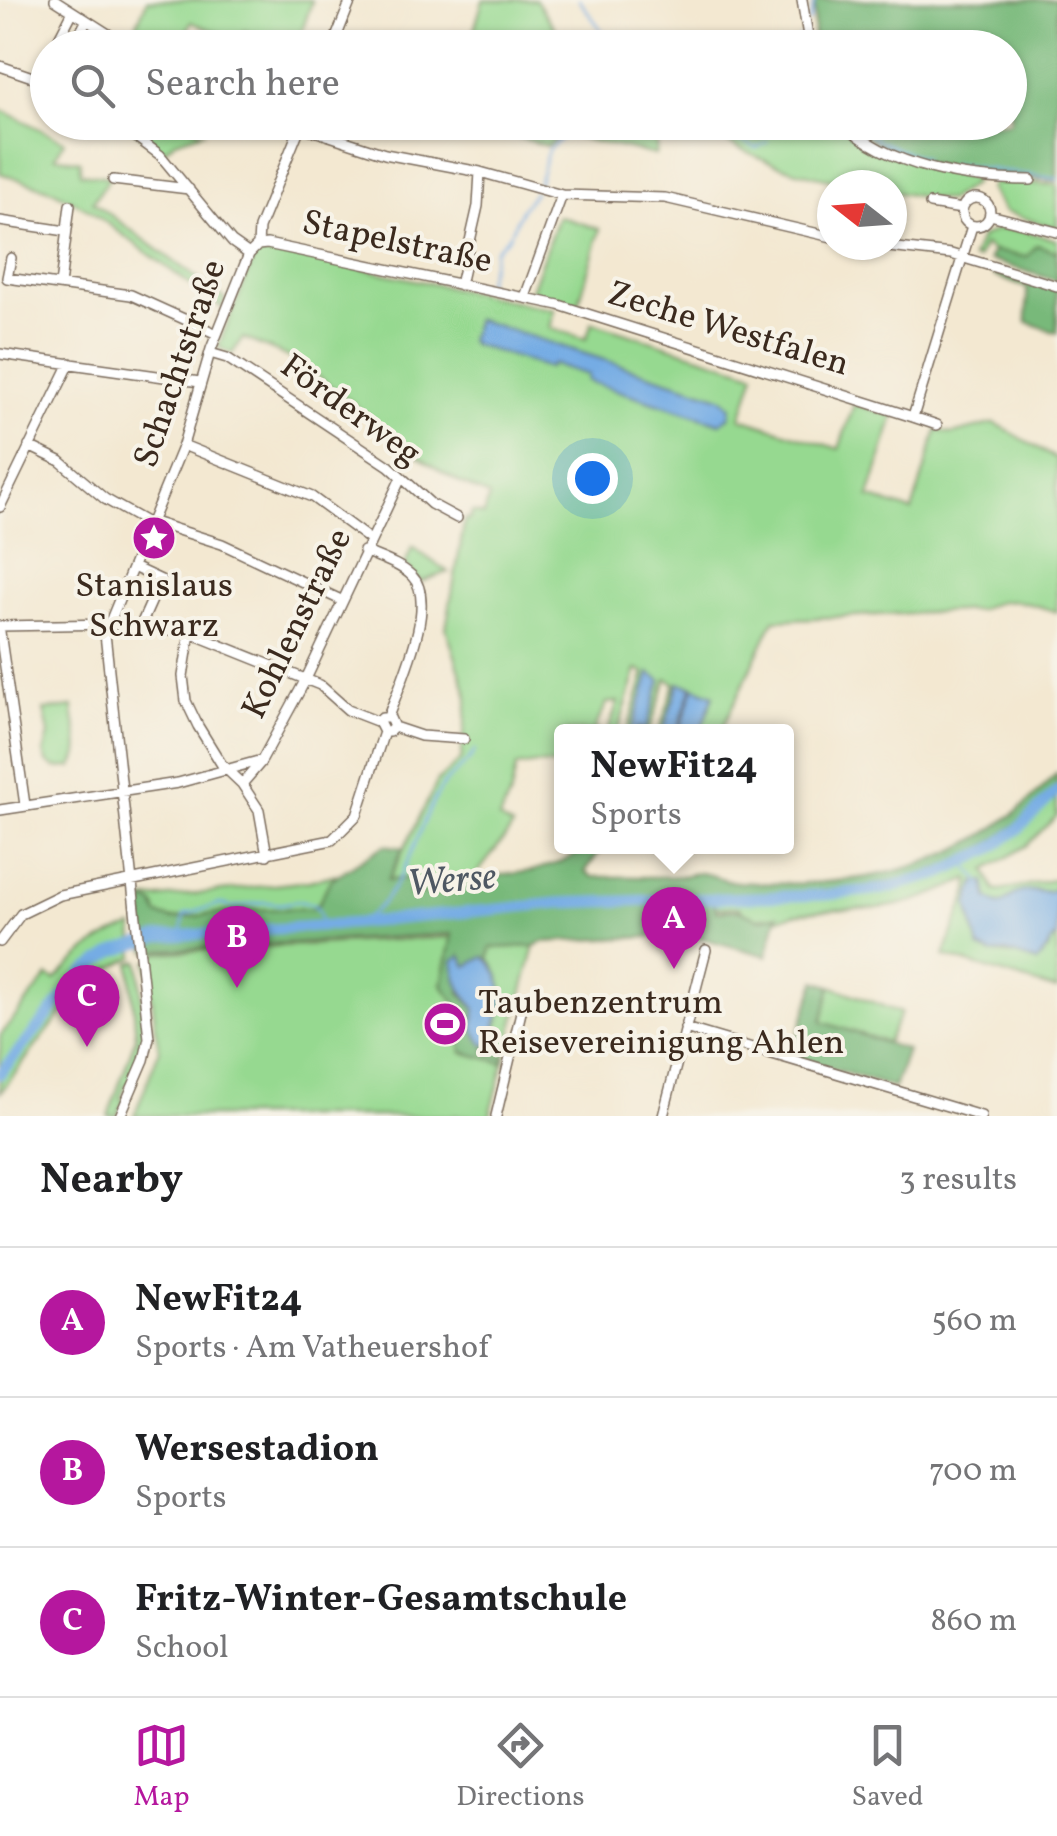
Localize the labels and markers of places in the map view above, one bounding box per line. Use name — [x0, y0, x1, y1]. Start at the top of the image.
place icon: Stanislaus Schwarz — [131, 515, 177, 561]
place label: Stanislaus Schwarz — [75, 563, 233, 651]
pin: A — [642, 886, 706, 969]
pin: B — [204, 906, 270, 988]
pin: C — [54, 964, 120, 1047]
place label: Taubenzentrum Reisevereinigung Ahlen — [478, 980, 844, 1068]
sports icon: Taubenzentrum Reisevereinigung Ahlen — [422, 1001, 468, 1047]

